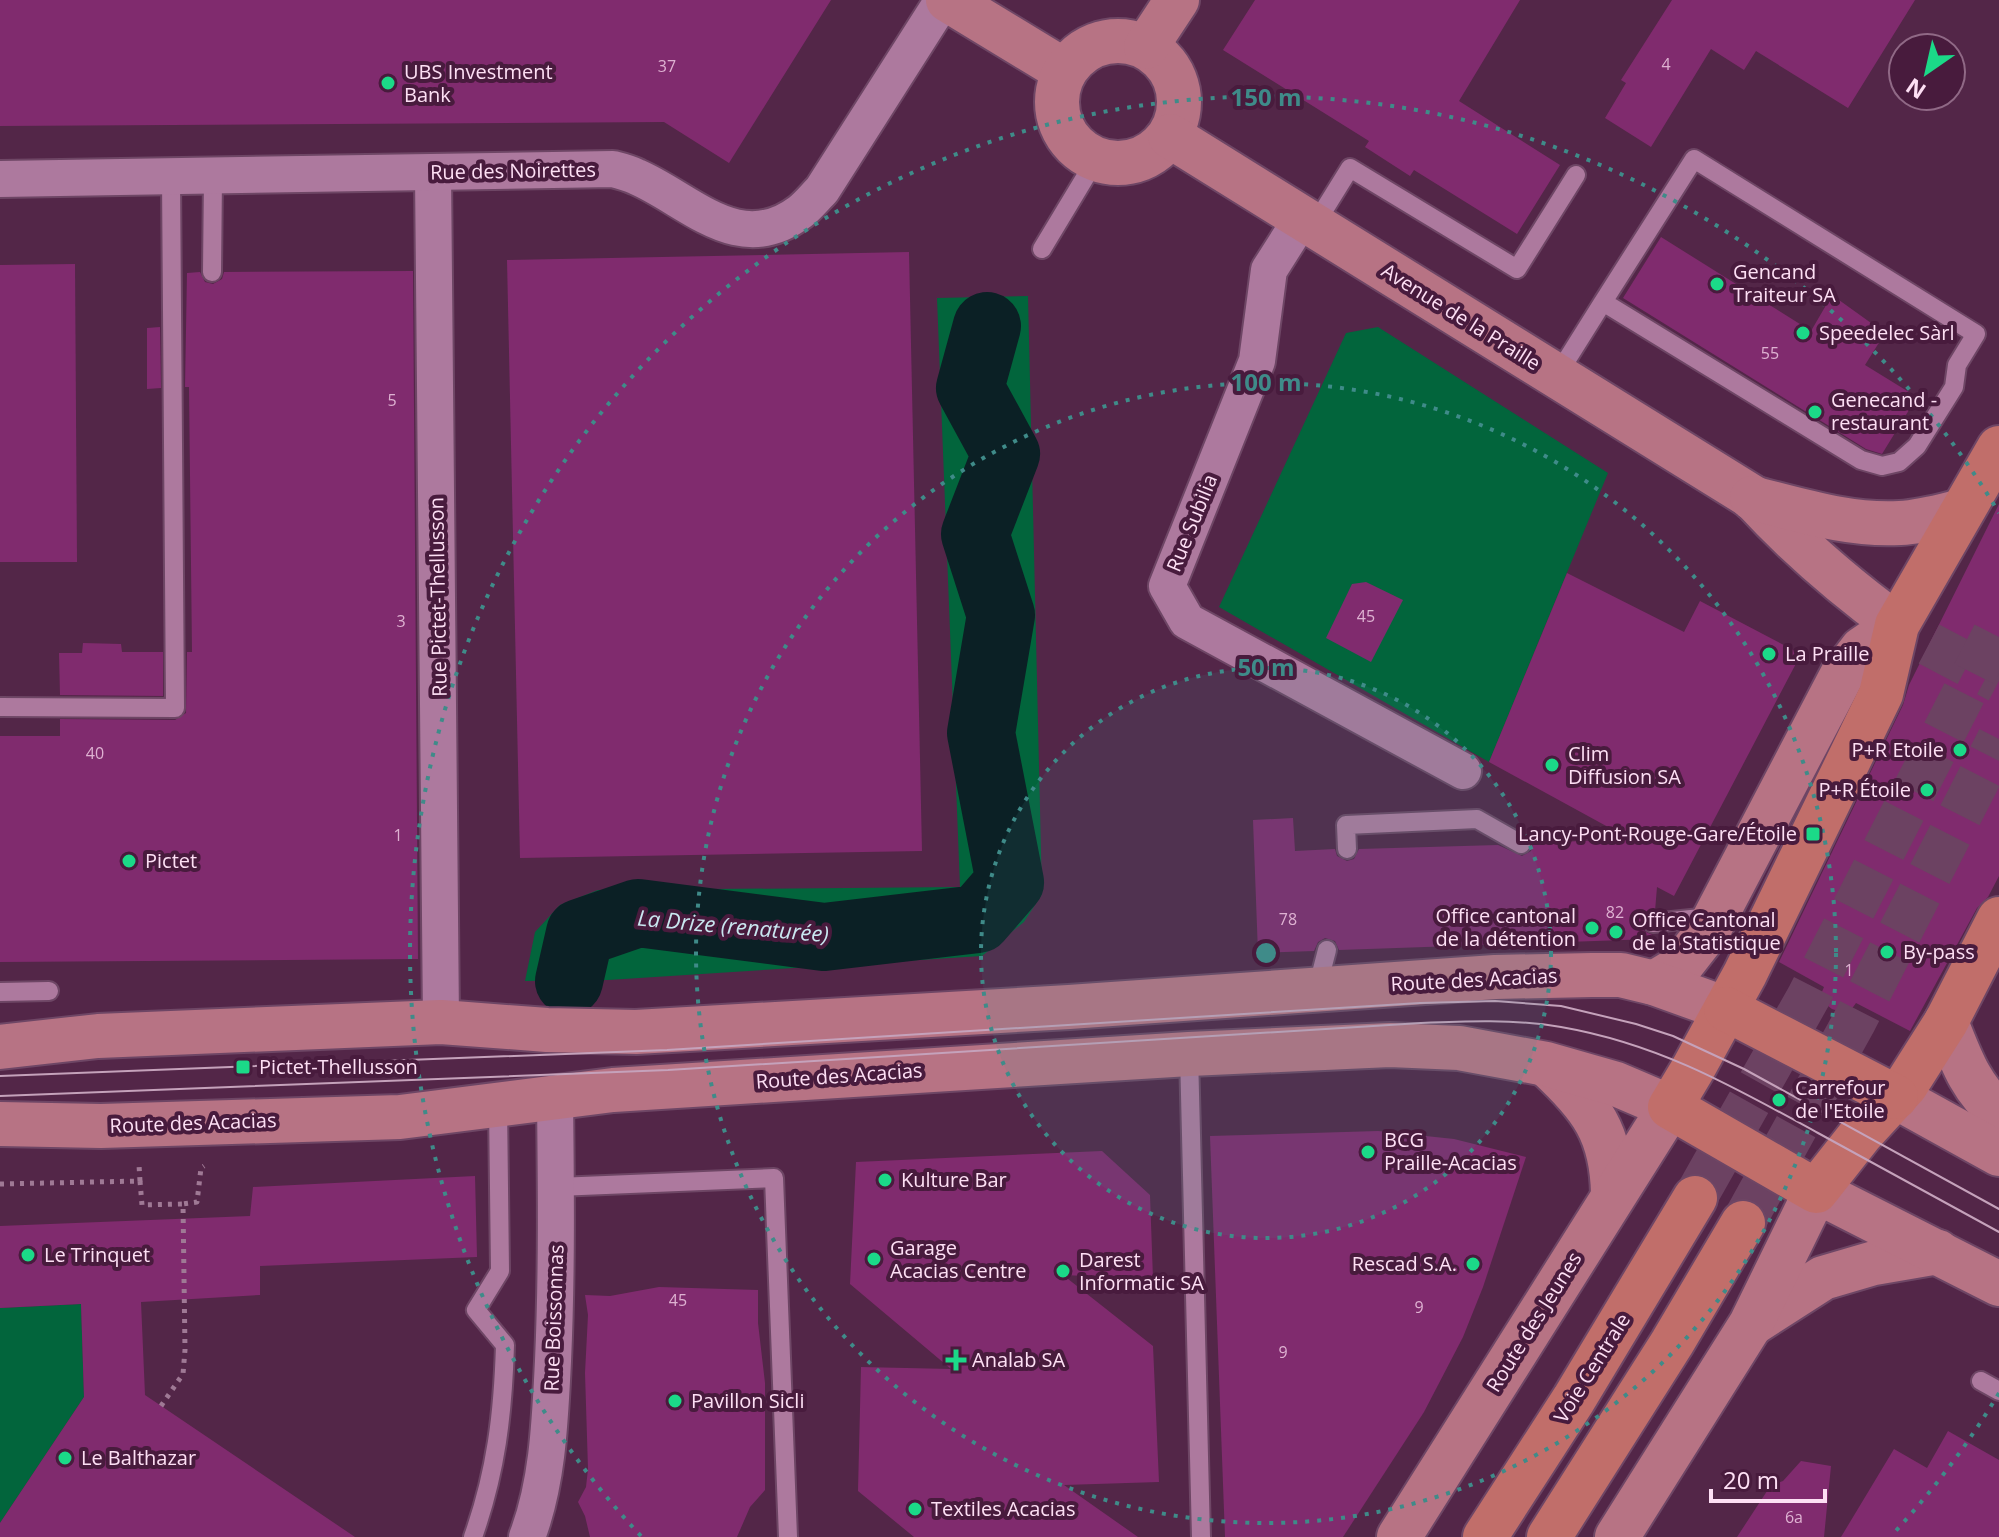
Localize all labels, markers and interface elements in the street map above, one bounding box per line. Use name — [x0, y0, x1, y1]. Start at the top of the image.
north arrow — [1887, 32, 1967, 112]
house number: 4 — [1661, 53, 1671, 75]
house number: 37 — [658, 55, 676, 77]
place label: UBS Investment Bank — [404, 58, 553, 108]
text: N — [1899, 72, 1931, 107]
marker: UBS Investment Bank — [379, 74, 397, 92]
text: 150 m — [1231, 80, 1301, 113]
street label: Rue des Noirettes — [430, 156, 596, 185]
street label: Avenue de la Praille — [1377, 257, 1546, 376]
place label: Gencand Traiteur SA — [1733, 258, 1836, 308]
marker: Gencand Traiteur SA — [1708, 275, 1726, 293]
place label: Speedelec Sàrl — [1819, 319, 1955, 346]
marker: Speedelec Sàrl — [1794, 324, 1812, 342]
house number: 55 — [1761, 342, 1779, 364]
text: 100 m — [1231, 365, 1301, 398]
place label: Genecand - restaurant — [1831, 386, 1937, 436]
house number: 5 — [387, 389, 397, 411]
marker: Genecand - restaurant — [1806, 403, 1824, 421]
street label: Rue Subilia — [1160, 470, 1223, 576]
street label: Rue Pictet-Thellusson — [422, 497, 453, 697]
house number: 45 — [1357, 605, 1375, 627]
house number: 3 — [396, 610, 406, 632]
place label: La Praille — [1785, 640, 1869, 667]
marker: La Praille — [1760, 645, 1778, 663]
text: 50 m — [1237, 650, 1295, 683]
place label: P+R Etoile — [1851, 736, 1944, 763]
place label: Clim Diffusion SA — [1568, 740, 1681, 790]
marker: P+R Etoile — [1951, 741, 1969, 759]
house number: 40 — [86, 742, 104, 764]
marker: Clim Diffusion SA — [1543, 756, 1561, 774]
place label: P+R Étoile — [1818, 776, 1911, 803]
marker: P+R Étoile — [1918, 781, 1936, 799]
place label: Lancy-Pont-Rouge-Gare/Étoile — [1518, 820, 1797, 847]
house number: 1 — [393, 824, 403, 846]
marker: Lancy-Pont-Rouge-Gare/Étoile — [1804, 825, 1822, 843]
place label: Pictet — [145, 847, 197, 874]
marker: Pictet — [120, 852, 138, 870]
house number: 82 — [1606, 901, 1624, 923]
water label: La Drize (renaturée) — [636, 902, 830, 948]
place label: Office cantonal de la détention — [1435, 902, 1576, 952]
place label: Office Cantonal de la Statistique — [1632, 906, 1781, 956]
house number: 78 — [1279, 908, 1297, 930]
marker: Office cantonal de la détention — [1583, 919, 1601, 937]
marker: Office Cantonal de la Statistique — [1607, 923, 1625, 941]
place label: By-pass — [1903, 938, 1975, 965]
centre of rings — [1252, 939, 1280, 967]
marker: By-pass — [1878, 943, 1896, 961]
house number: 1 — [1844, 959, 1854, 981]
street label: Route des Acacias — [1390, 962, 1558, 997]
place label: Pictet-Thellusson — [259, 1053, 418, 1080]
street label: Route des Acacias — [755, 1056, 923, 1095]
marker: Pictet-Thellusson — [234, 1058, 252, 1076]
place label: Carrefour de l'Etoile — [1795, 1074, 1886, 1124]
marker: Carrefour de l'Etoile — [1770, 1091, 1788, 1109]
street label: Route des Acacias — [109, 1106, 277, 1139]
place label: BCG Praille-Acacias — [1384, 1126, 1517, 1176]
marker: BCG Praille-Acacias — [1359, 1143, 1377, 1161]
place label: Kulture Bar — [901, 1166, 1007, 1193]
marker: Kulture Bar — [876, 1171, 894, 1189]
place label: Garage Acacias Centre — [890, 1234, 1026, 1284]
place label: Le Trinquet — [44, 1241, 150, 1268]
street label: Rue Boissonnas — [537, 1244, 570, 1392]
marker: Le Trinquet — [19, 1246, 37, 1264]
place label: Darest Informatic SA — [1079, 1246, 1204, 1296]
street label: Route des Jeunes — [1480, 1247, 1587, 1397]
marker: Garage Acacias Centre — [865, 1250, 883, 1268]
place label: Rescad S.A. — [1352, 1250, 1457, 1277]
marker: Rescad S.A. — [1464, 1255, 1482, 1273]
marker: Darest Informatic SA — [1054, 1262, 1072, 1280]
house number: 45 — [669, 1289, 687, 1311]
house number: 9 — [1414, 1296, 1424, 1318]
street label: Voie Centrale — [1547, 1308, 1636, 1428]
house number: 9 — [1278, 1341, 1288, 1363]
place label: Analab SA — [972, 1346, 1066, 1373]
marker: Analab SA — [947, 1351, 965, 1369]
place label: Pavillon Sicli — [691, 1387, 804, 1414]
marker: Pavillon Sicli — [666, 1392, 684, 1410]
place label: Le Balthazar — [81, 1444, 196, 1471]
marker: Le Balthazar — [56, 1449, 74, 1467]
scale bar — [1711, 1453, 1825, 1503]
text: 20 m — [1723, 1463, 1779, 1496]
place label: Textiles Acacias — [931, 1495, 1076, 1522]
marker: Textiles Acacias — [906, 1500, 924, 1518]
house number: 6a — [1785, 1506, 1803, 1528]

